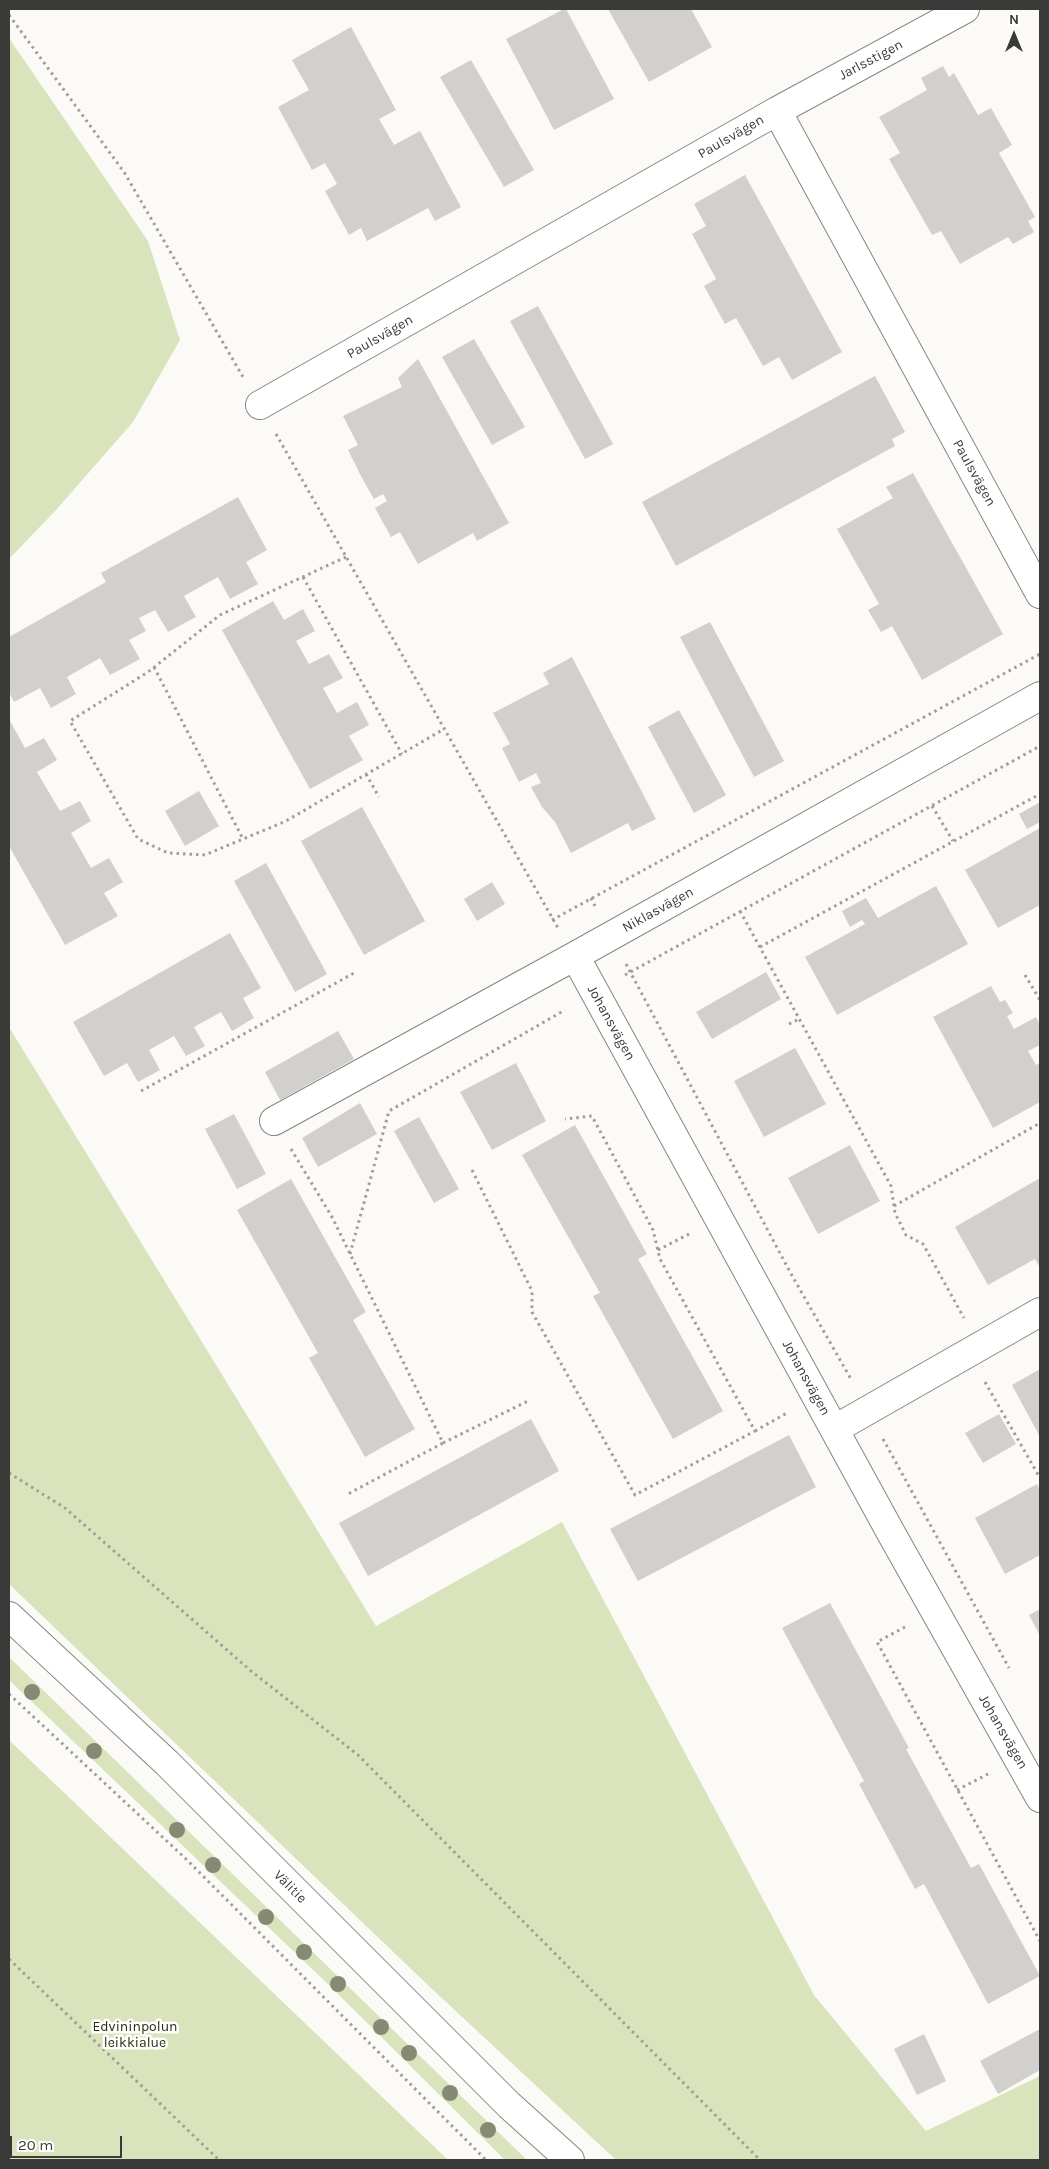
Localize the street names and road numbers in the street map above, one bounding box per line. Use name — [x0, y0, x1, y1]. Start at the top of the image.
street label: Jarlsstigen — [836, 36, 906, 84]
street label: Paulsvägen — [695, 111, 767, 163]
street label: Paulsvägen — [344, 311, 416, 363]
street label: Paulsvägen — [949, 437, 999, 509]
street label: Niklasvägen — [619, 884, 697, 936]
street label: Johansvägen — [583, 982, 639, 1064]
street label: Johansvägen — [778, 1337, 834, 1419]
street label: Johansvägen — [975, 1692, 1031, 1772]
street label: Välitie — [270, 1867, 310, 1907]

